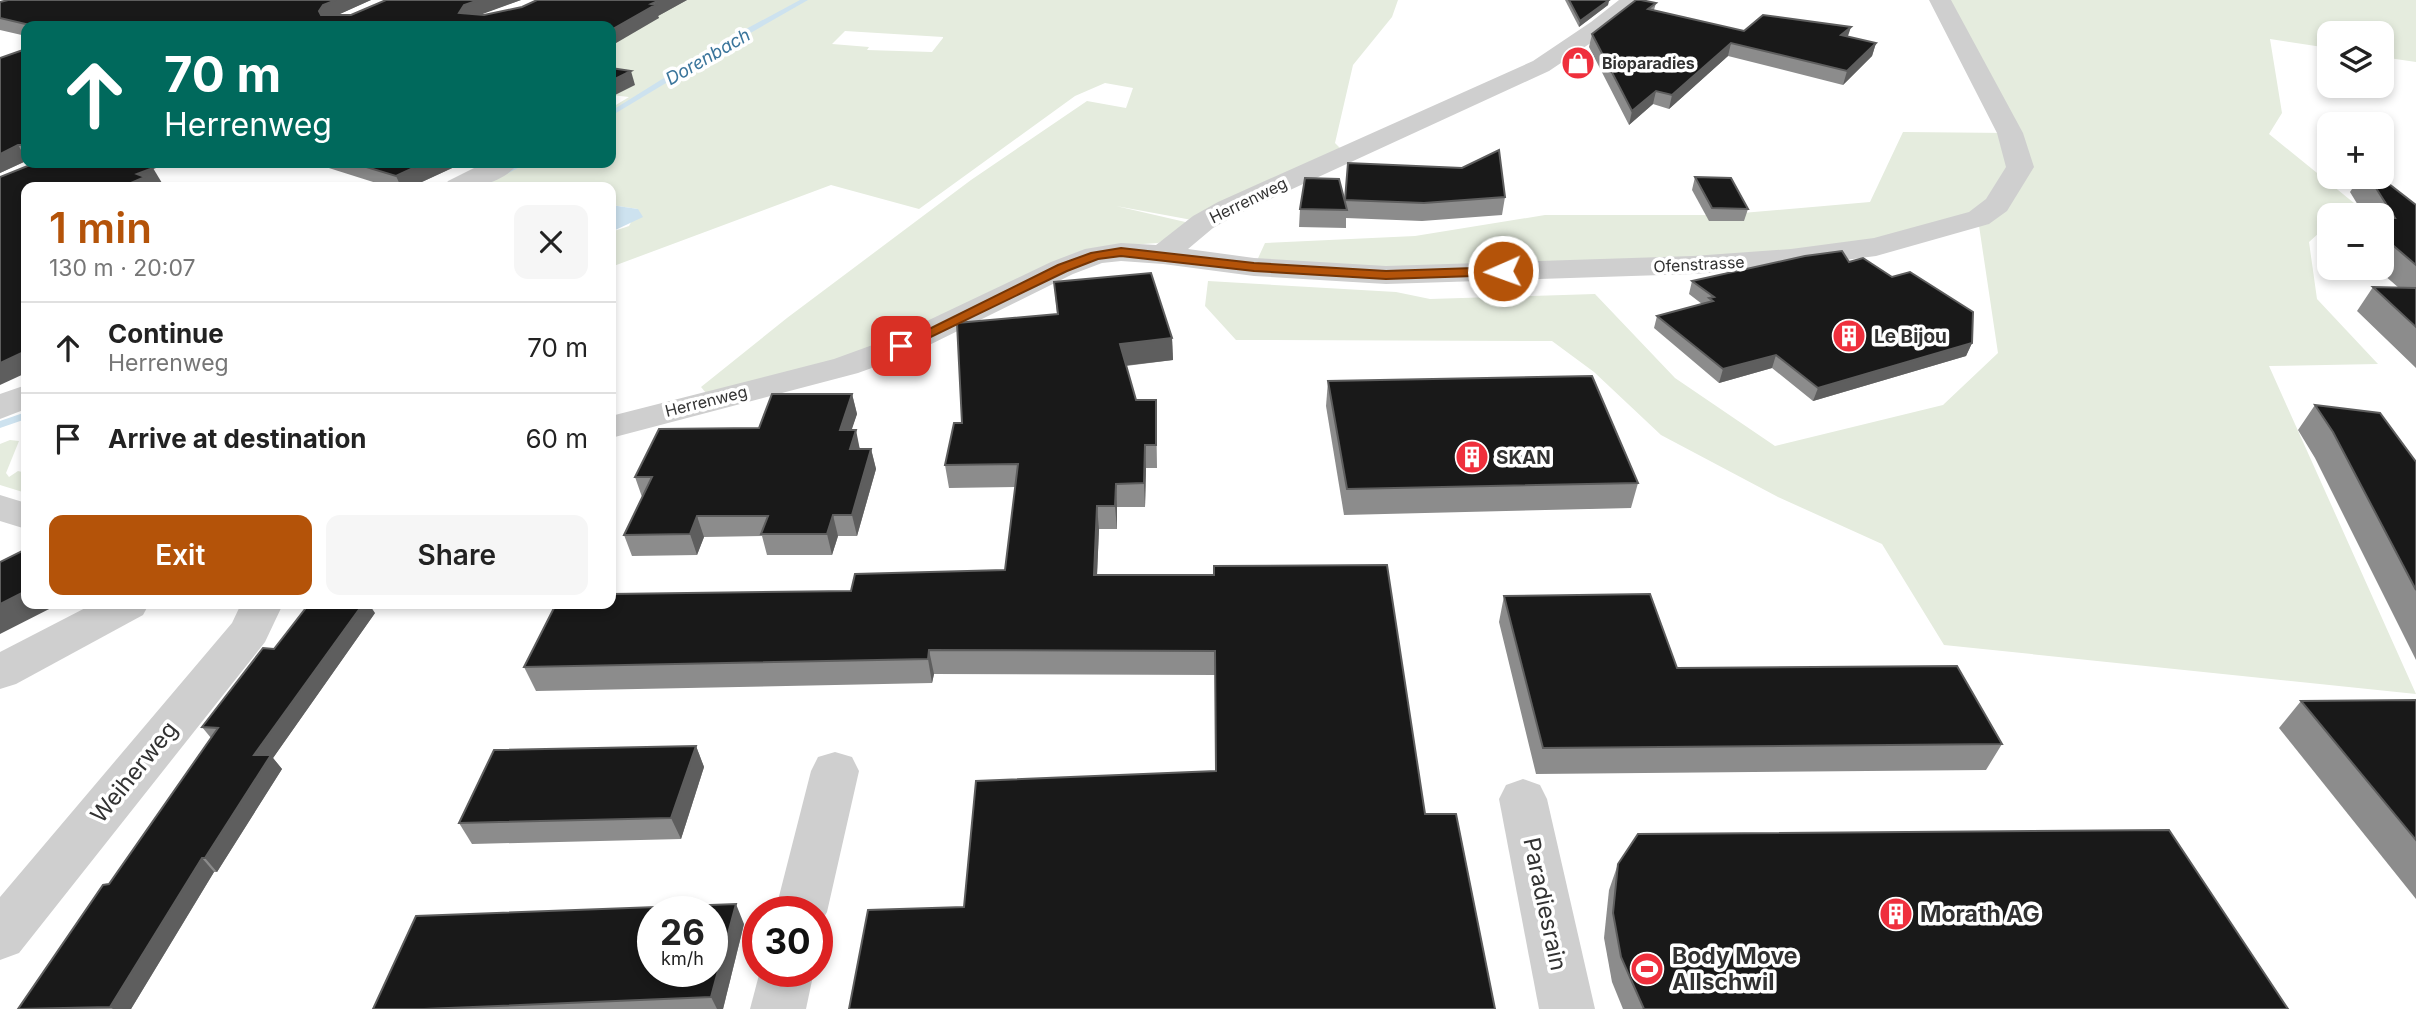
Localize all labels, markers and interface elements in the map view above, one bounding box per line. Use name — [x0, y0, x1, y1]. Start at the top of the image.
map controls — [2317, 21, 2394, 280]
button: layers — [2317, 21, 2394, 98]
water label: Dorenbach — [662, 24, 754, 89]
shop icon: Bioparadies — [1559, 44, 1597, 82]
text: 70 m — [164, 45, 281, 104]
icon: ahead — [49, 49, 140, 140]
place label: Bioparadies — [1602, 53, 1695, 73]
text: Herrenweg — [164, 105, 332, 144]
button: + — [2317, 112, 2394, 189]
street label: Herrenweg — [1206, 173, 1290, 227]
text: 1 min — [49, 202, 152, 253]
button: − — [2317, 203, 2394, 280]
button: close — [514, 205, 588, 279]
position arrow — [1466, 234, 1540, 308]
street label: Ofenstrasse — [1653, 252, 1745, 276]
text: 130 m · 20:07 — [49, 254, 196, 282]
pin — [871, 316, 931, 376]
building icon: Le Bijou — [1830, 317, 1868, 355]
text: Continue — [108, 318, 224, 349]
place label: Le Bijou — [1874, 325, 1947, 348]
icon: arrive — [882, 327, 920, 365]
icon: ahead — [49, 329, 87, 367]
text: 70 m — [527, 332, 588, 363]
text: Herrenweg — [108, 349, 229, 377]
street label: Herrenweg — [663, 381, 749, 421]
icon: arrive — [49, 420, 87, 458]
text: Arrive at destination — [108, 423, 367, 454]
text: 60 m — [525, 423, 588, 454]
building icon: SKAN — [1453, 438, 1491, 476]
place label: SKAN — [1496, 446, 1551, 469]
button: Exit — [49, 515, 312, 595]
button: Share — [326, 515, 588, 595]
street label: Weiherweg — [85, 716, 183, 828]
street label: Paradiesrain — [1517, 835, 1573, 973]
building icon: Morath AG — [1877, 895, 1915, 933]
speed limit sign: 30 — [742, 896, 833, 987]
place label: Morath AG — [1920, 900, 2040, 928]
text: 26 — [660, 911, 705, 953]
place label: Body Move Allschwil — [1672, 942, 1798, 996]
text: km/h — [661, 948, 704, 969]
sports icon: Body Move Allschwil — [1628, 950, 1666, 988]

